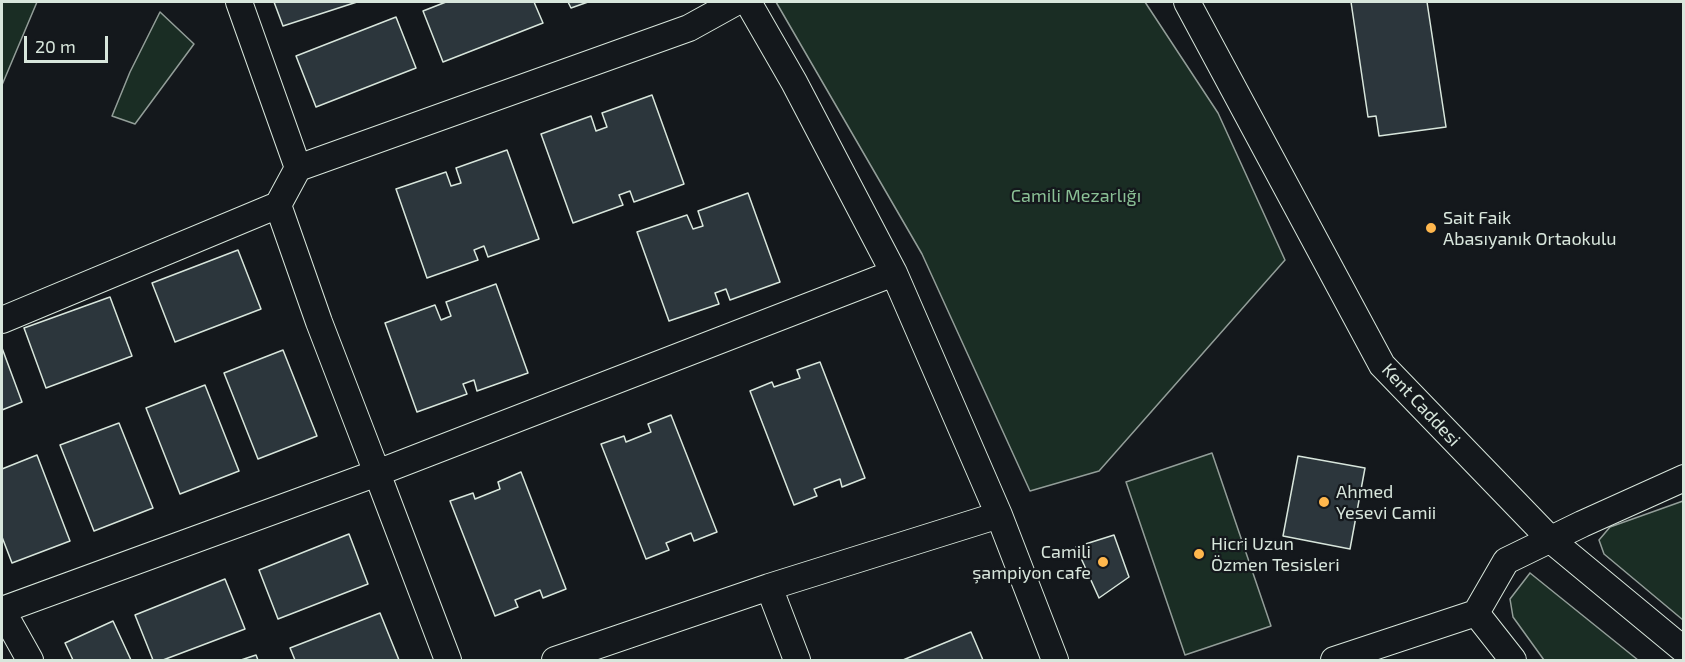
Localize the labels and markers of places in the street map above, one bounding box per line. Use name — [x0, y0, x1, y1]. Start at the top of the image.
place label: Sait Faik Abasıyanık Ortaokulu — [1443, 207, 1617, 250]
marker: Sait Faik Abasıyanık Ortaokulu — [1424, 221, 1438, 235]
place label: Ahmed Yesevi Camii — [1336, 481, 1436, 524]
marker: Ahmed Yesevi Camii — [1317, 495, 1331, 509]
place label: Hicri Uzun Özmen Tesisleri — [1211, 533, 1340, 576]
place label: Camili şampiyon cafe — [972, 541, 1091, 584]
marker: Hicri Uzun Özmen Tesisleri — [1192, 547, 1206, 561]
marker: Camili şampiyon cafe — [1096, 555, 1110, 569]

